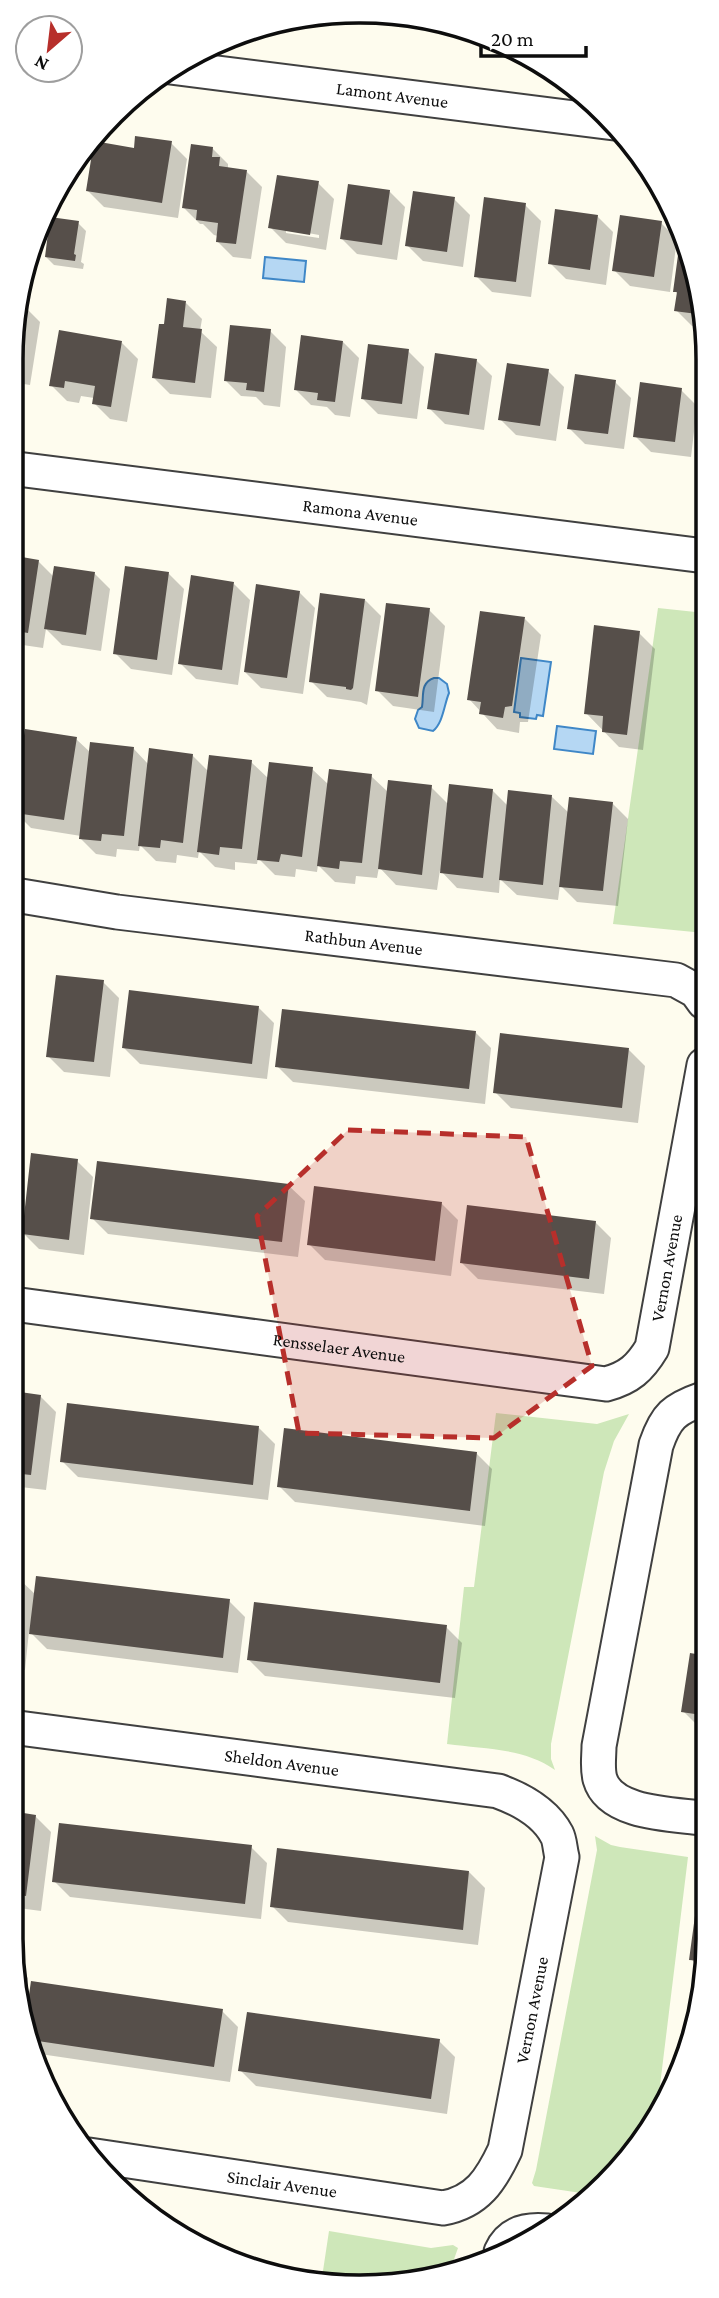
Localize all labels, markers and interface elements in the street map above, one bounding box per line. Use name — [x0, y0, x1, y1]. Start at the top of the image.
north arrow — [14, 14, 84, 84]
scale bar — [481, 14, 586, 58]
text: 20 m — [491, 27, 534, 51]
text: N — [31, 51, 52, 76]
street label: Lamont Avenue — [335, 78, 450, 112]
street label: Ramona Avenue — [301, 495, 419, 530]
street label: Rathbun Avenue — [304, 925, 424, 959]
street label: Vernon Avenue — [647, 1213, 686, 1323]
street label: Rensselaer Avenue — [272, 1329, 406, 1367]
street label: Sheldon Avenue — [223, 1745, 340, 1780]
street label: Vernon Avenue — [512, 1955, 552, 2065]
street label: Sinclair Avenue — [226, 2166, 338, 2202]

